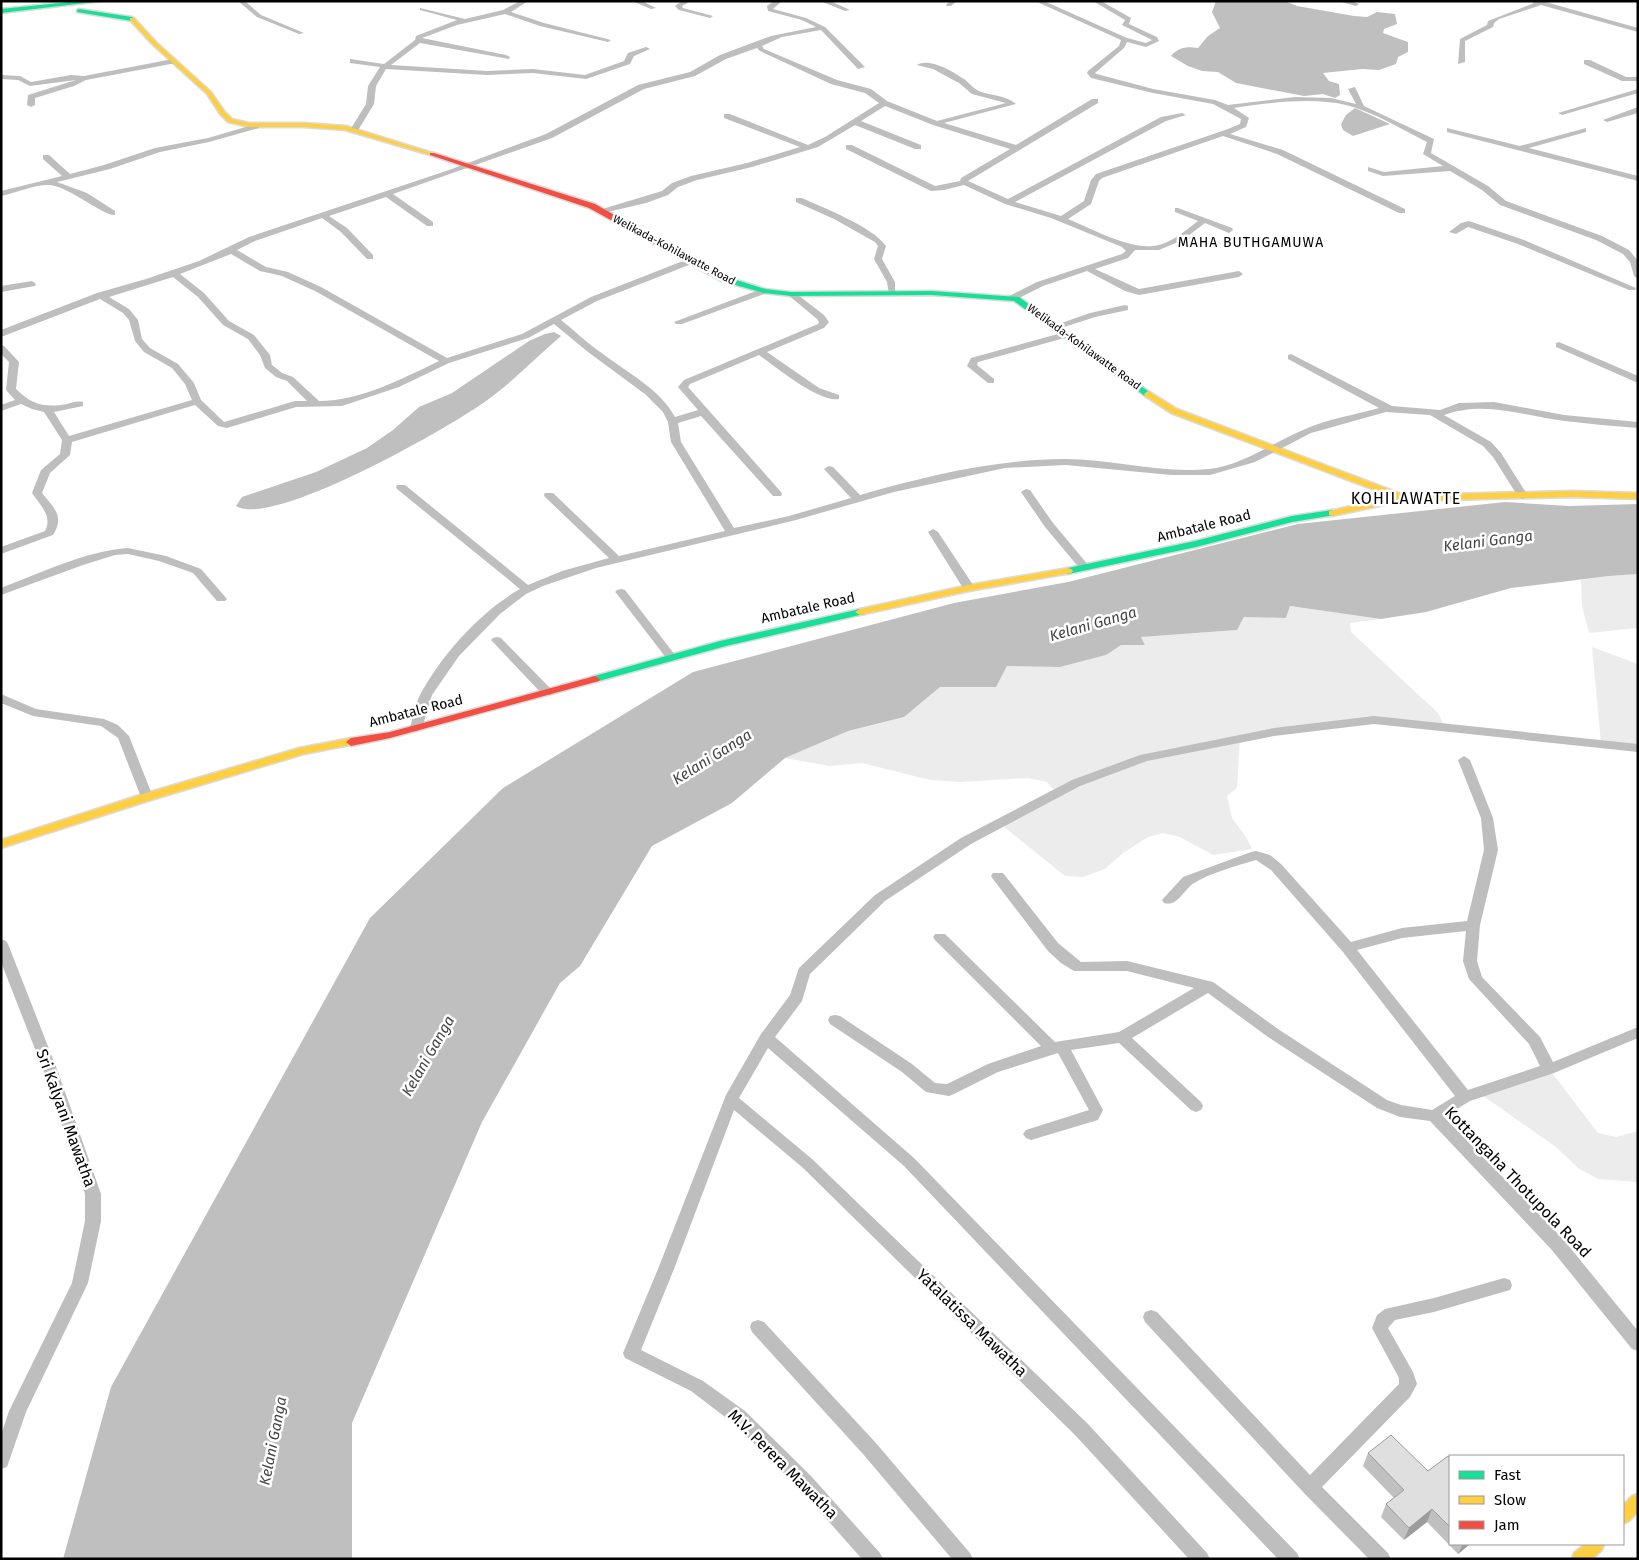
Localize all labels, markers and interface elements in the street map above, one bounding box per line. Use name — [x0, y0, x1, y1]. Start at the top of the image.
street label: Welikada-Kohilawatte Road — [611, 212, 737, 288]
district label: MAHA BUTHGAMUWA — [1178, 234, 1324, 251]
street label: Welikada-Kohilawatte Road — [1025, 302, 1143, 392]
district label: KOHILAWATTE — [1351, 489, 1461, 508]
street label: Ambatale Road — [1155, 506, 1253, 546]
water label: Kelani Ganga — [1442, 527, 1534, 555]
street label: Ambatale Road — [759, 589, 857, 627]
water label: Kelani Ganga — [1047, 603, 1139, 645]
street label: Ambatale Road — [367, 691, 465, 731]
water label: Kelani Ganga — [669, 726, 755, 788]
water label: Kelani Ganga — [398, 1013, 458, 1099]
street label: Sri Kalyani Mawatha — [32, 1046, 100, 1190]
street label: Kottangaha Thotupola Road — [1441, 1103, 1595, 1261]
street label: Yatalatissa Mawatha — [913, 1265, 1031, 1381]
water label: Kelani Ganga — [256, 1395, 290, 1487]
street label: M.V. Perera Mawatha — [724, 1405, 842, 1523]
legend — [1449, 1455, 1624, 1545]
text: Fast — [1494, 1466, 1521, 1484]
text: Slow — [1494, 1491, 1526, 1509]
text: Jam — [1494, 1516, 1520, 1534]

